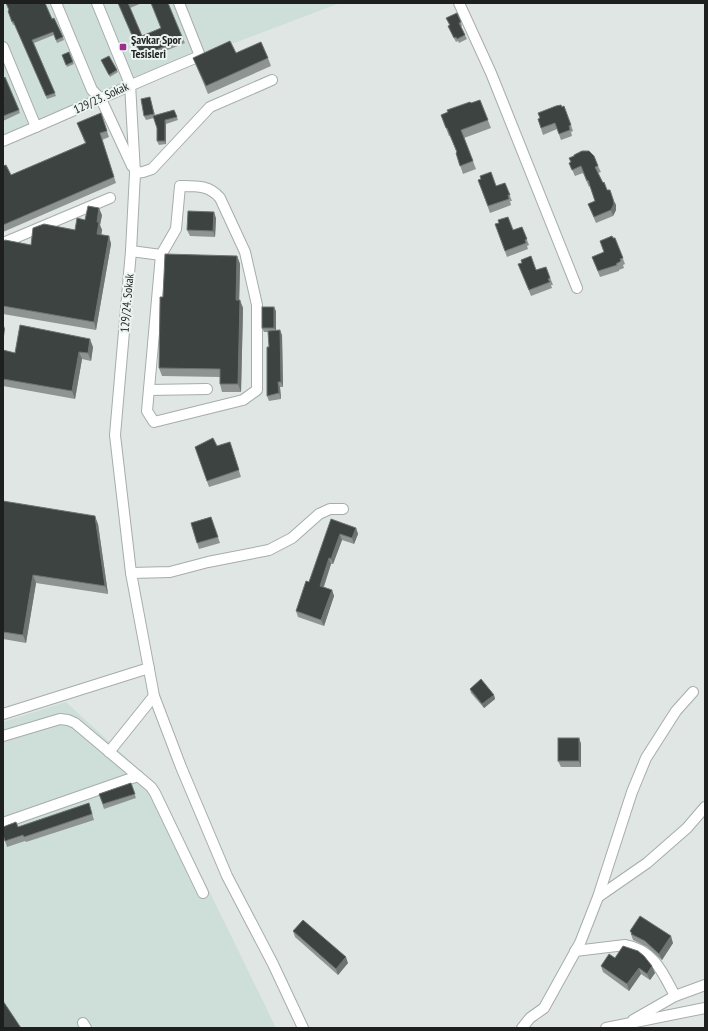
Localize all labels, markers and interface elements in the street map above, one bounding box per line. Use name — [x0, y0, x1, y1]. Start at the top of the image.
place label: Şavkar Spor Tesisleri — [131, 32, 182, 61]
marker: Şavkar Spor Tesisleri — [118, 42, 128, 52]
street label: 129/23. Sokak — [71, 78, 131, 117]
street label: 129/24. Sokak — [116, 273, 137, 333]

